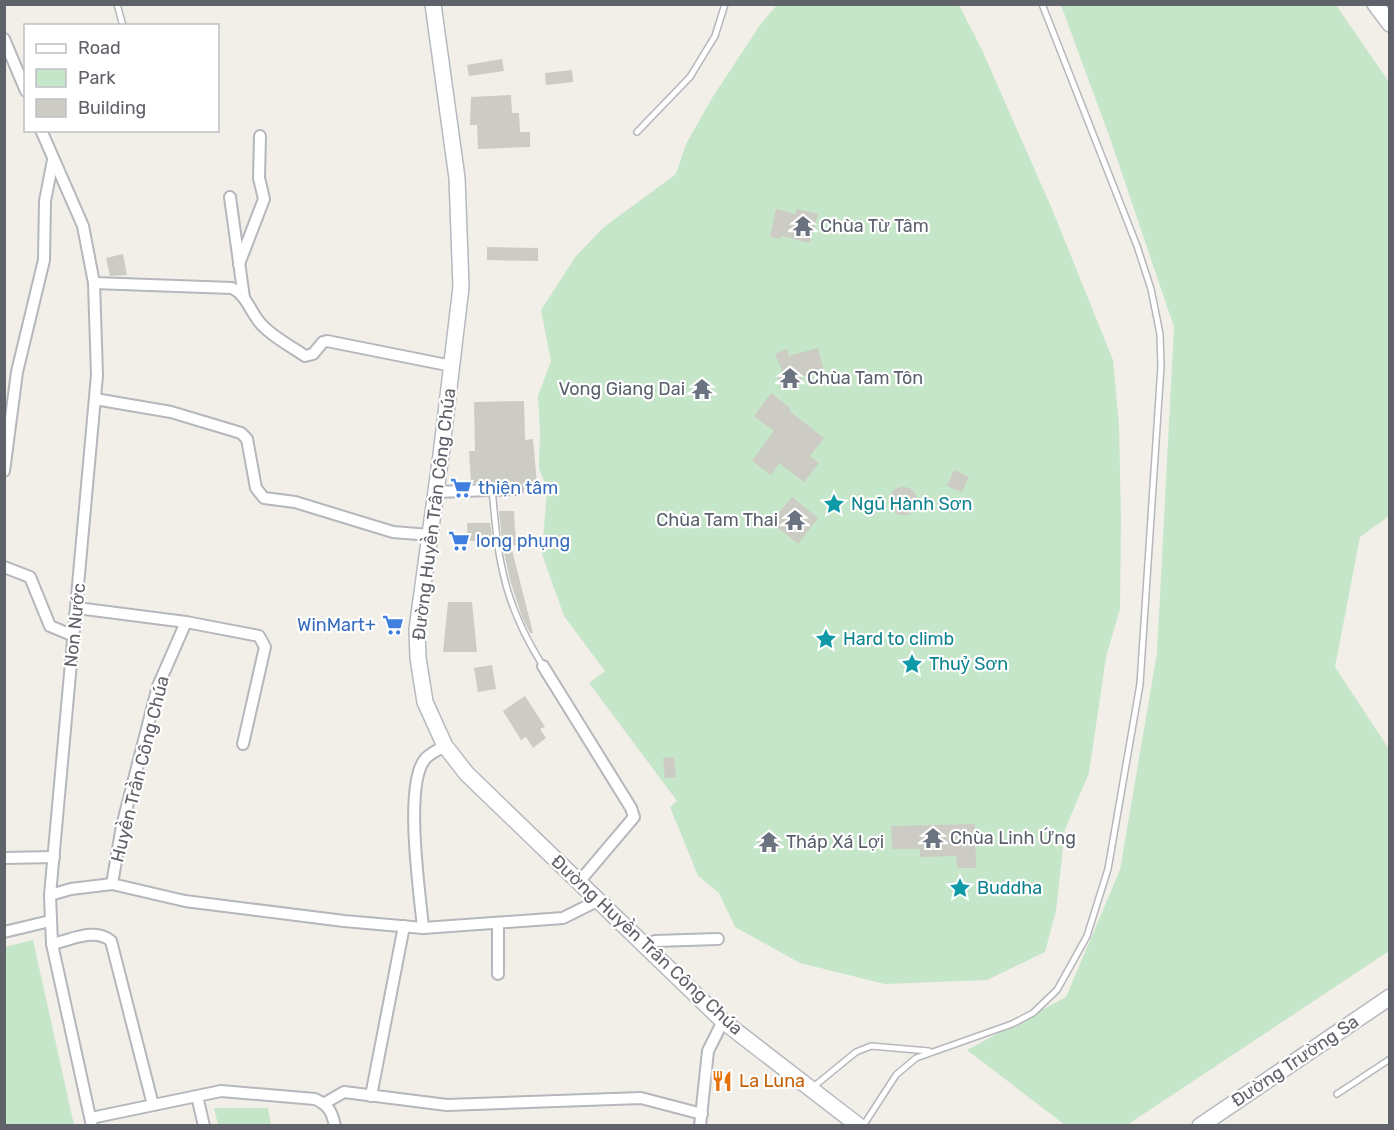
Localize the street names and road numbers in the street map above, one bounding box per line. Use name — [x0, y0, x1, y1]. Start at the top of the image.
street label: Đường Huyền Trân Công Chúa — [407, 387, 460, 641]
street label: Non Nước — [60, 582, 90, 668]
street label: Huyền Trần Công Chúa — [105, 673, 174, 864]
street label: Đường Huyền Trân Công Chúa — [547, 850, 748, 1040]
street label: Đường Trường Sa — [1227, 1010, 1363, 1112]

